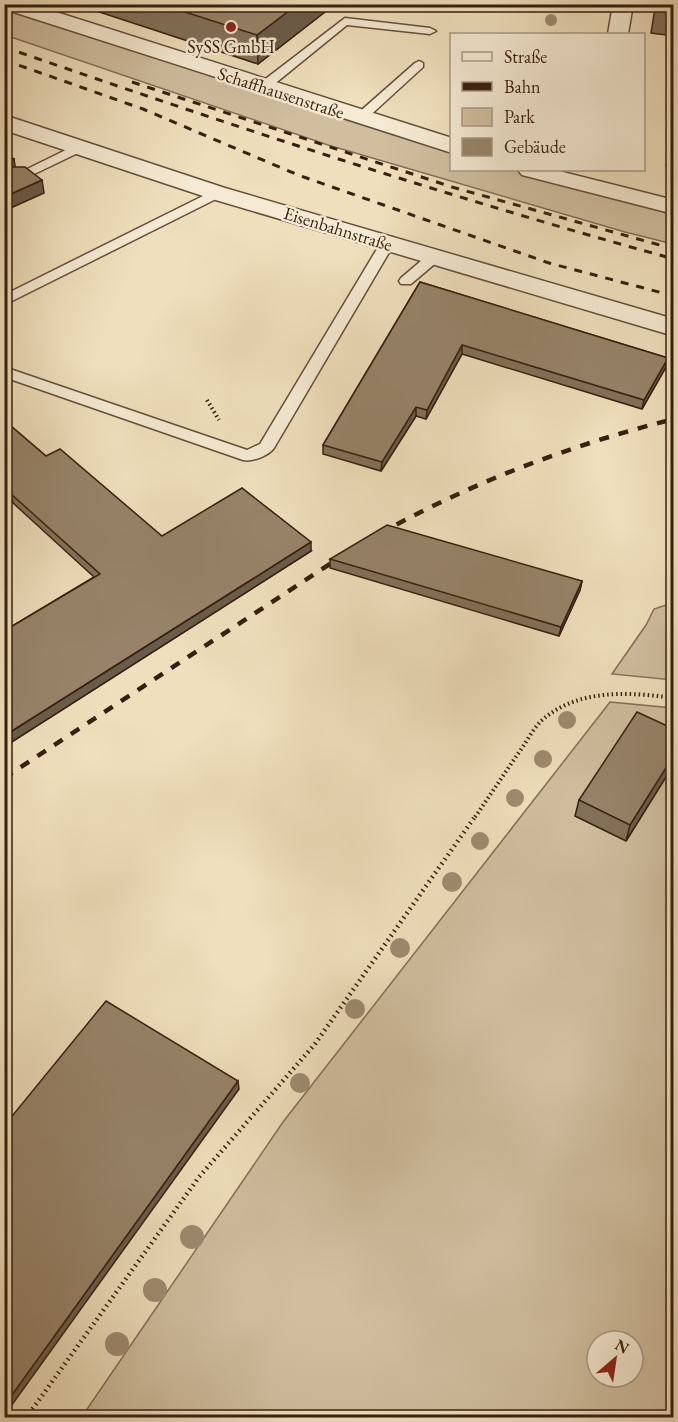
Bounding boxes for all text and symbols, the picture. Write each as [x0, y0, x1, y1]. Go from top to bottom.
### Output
marker: SySS GmbH [224, 20, 238, 34]
legend [450, 33, 645, 171]
place label: SySS GmbH [187, 35, 275, 58]
text: Straße [504, 45, 547, 68]
street label: Schaffhausenstraße [215, 61, 347, 124]
text: Bahn [504, 75, 541, 98]
text: Park [504, 105, 535, 128]
text: Gebäude [504, 135, 566, 158]
street label: Eisenbahnstraße [281, 201, 395, 256]
north arrow [585, 1329, 645, 1389]
text: N [611, 1334, 633, 1359]

